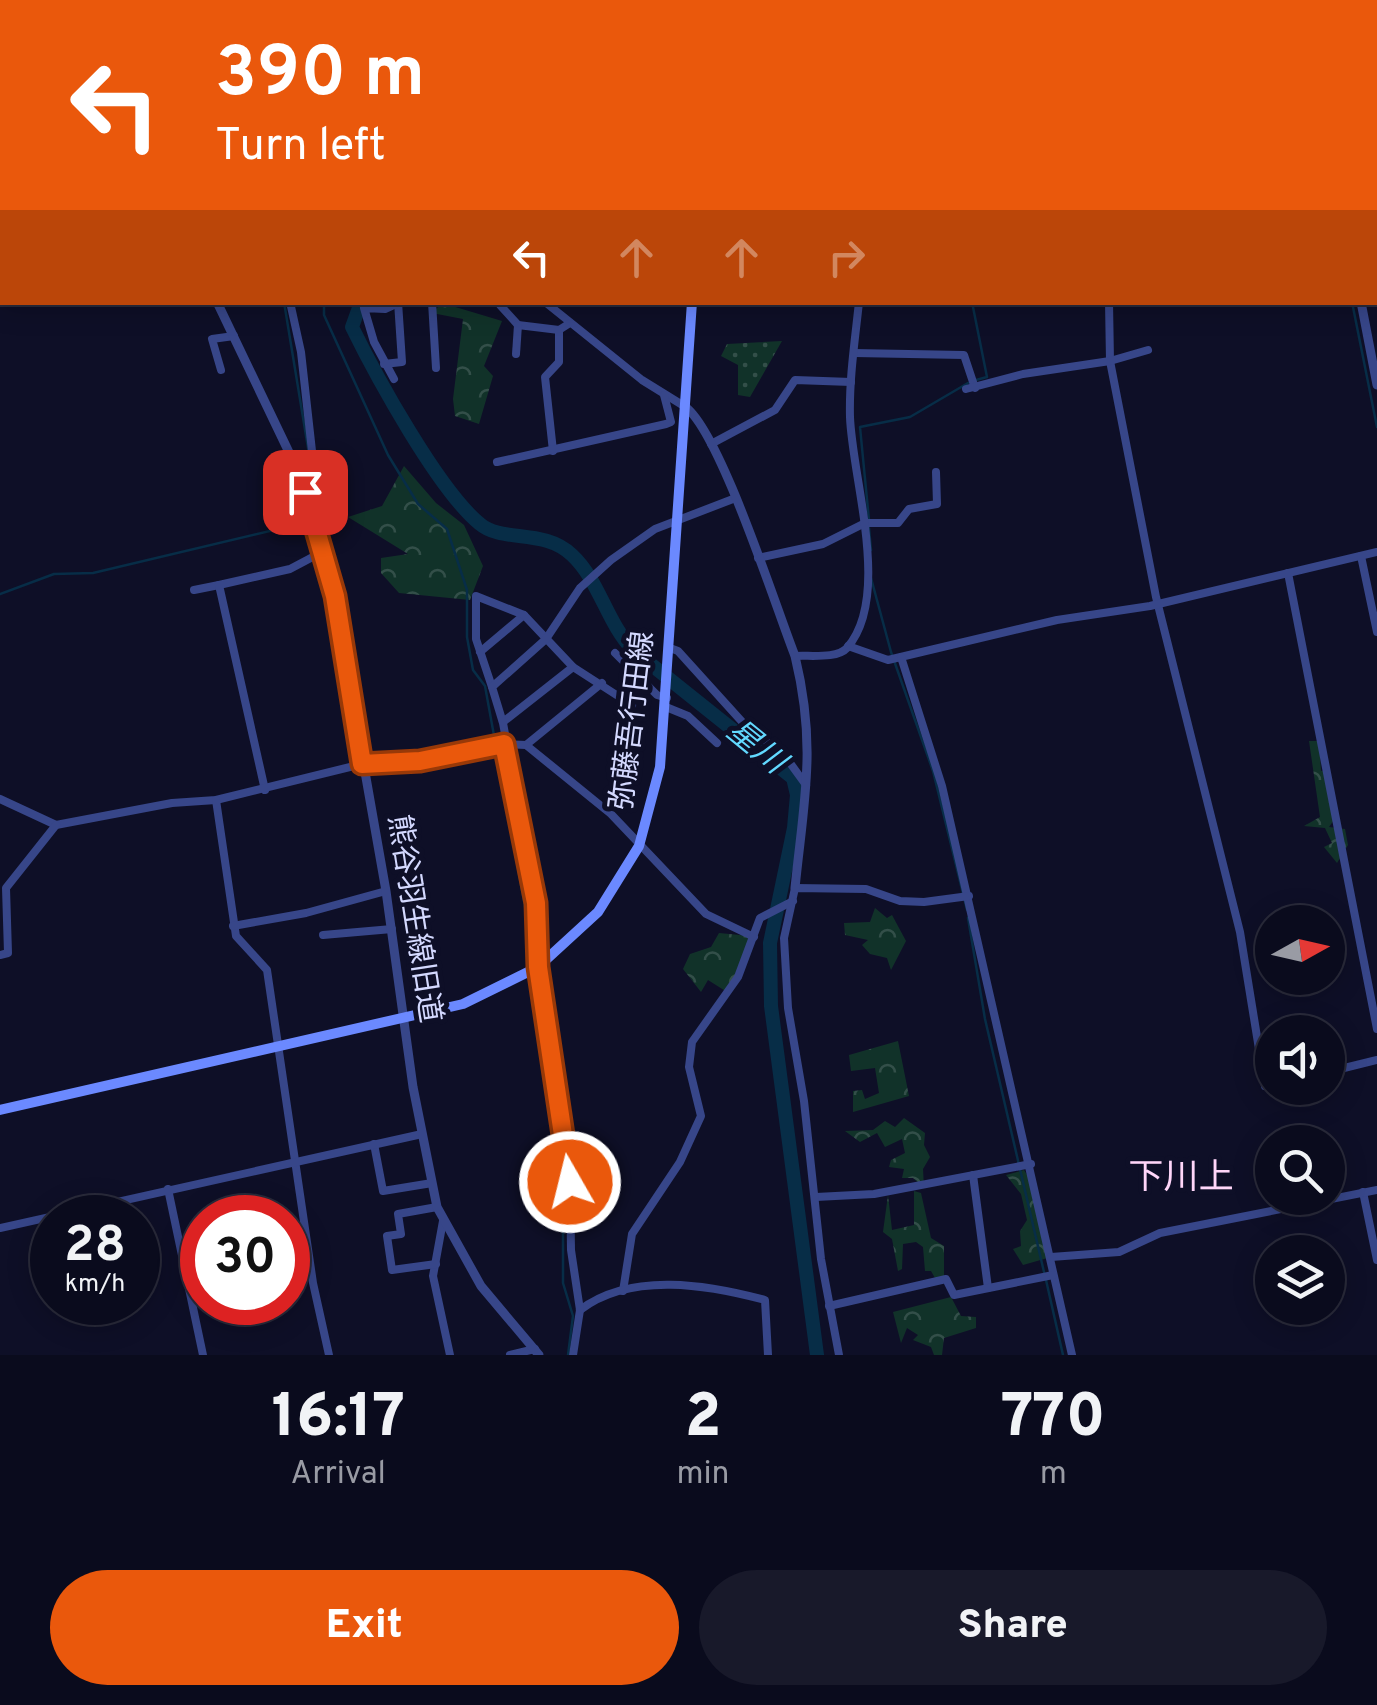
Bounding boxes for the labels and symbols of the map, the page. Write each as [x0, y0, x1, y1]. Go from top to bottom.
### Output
pin [263, 450, 348, 535]
street label: 弥藤吾行田線 [605, 629, 663, 813]
water label: 星川 [718, 712, 795, 786]
street label: 熊谷羽生線旧道 [378, 812, 448, 1026]
north arrow [1255, 905, 1345, 995]
position arrow [518, 1130, 622, 1234]
district label: 下川上 [1128, 1157, 1234, 1201]
speed limit sign: 30 [180, 1195, 310, 1325]

